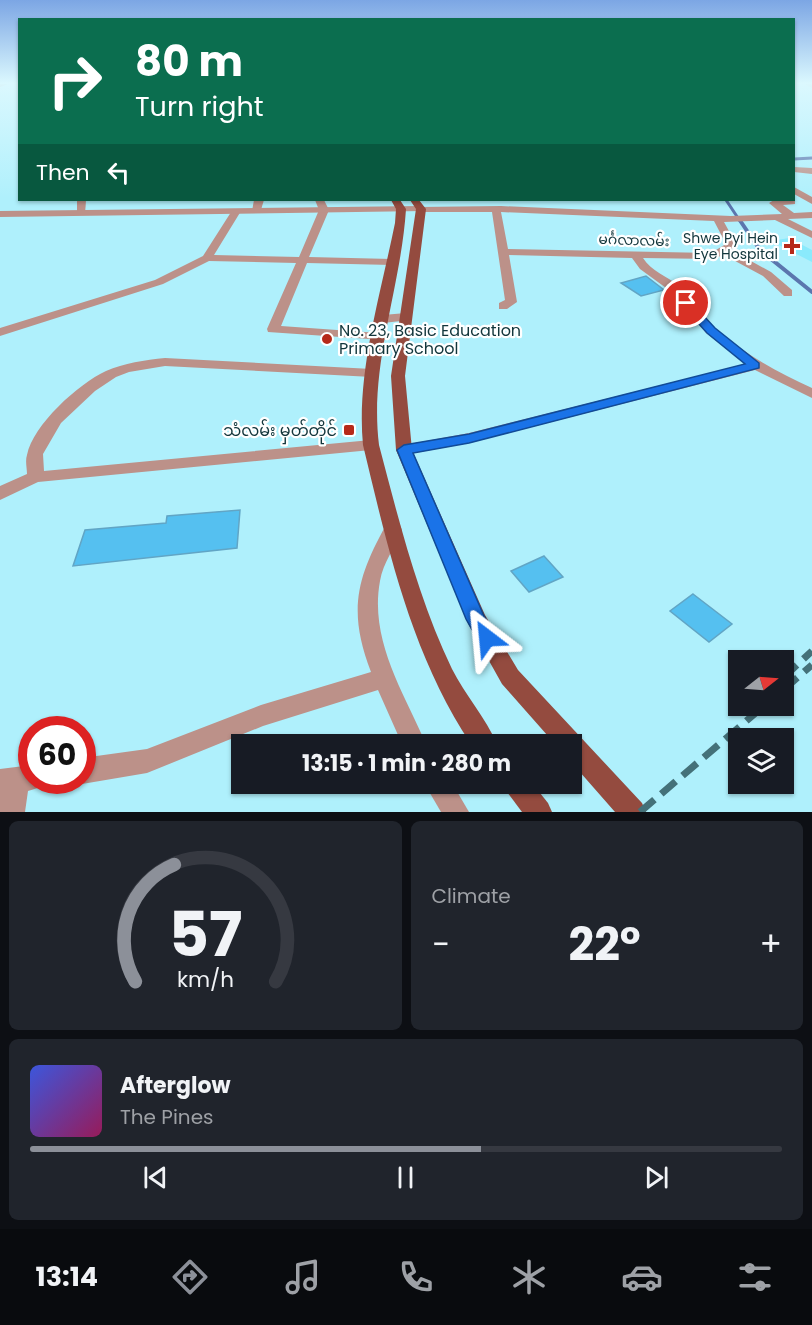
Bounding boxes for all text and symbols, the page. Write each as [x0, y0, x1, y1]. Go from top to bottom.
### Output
text: 80 m [135, 32, 243, 91]
icon: right [36, 42, 114, 120]
text: Turn right [135, 88, 264, 125]
icon: left [102, 156, 135, 189]
text: Then [36, 157, 90, 188]
place label: Shwe Pyi Hein Eye Hospital [683, 228, 778, 264]
street label: မင်္ဂလာလမ်း [598, 229, 670, 251]
marker: Shwe Pyi Hein Eye Hospital [783, 237, 801, 255]
pin [660, 277, 711, 328]
icon: arrive [669, 286, 702, 319]
place label: No. 23, Basic Education Primary School [339, 319, 521, 360]
marker: No. 23, Basic Education Primary School [320, 332, 334, 346]
place label: သံလမ်း မှတ်တိုင် [223, 419, 337, 445]
marker: သံလမ်း မှတ်တိုင် [342, 423, 356, 437]
position arrow [455, 606, 519, 670]
north arrow [728, 650, 794, 716]
map controls [728, 650, 794, 794]
speed limit sign: 60 [18, 716, 96, 794]
button: layers [728, 728, 794, 794]
text: 13:15 · 1 min · 280 m [302, 748, 511, 779]
text: Climate [432, 882, 511, 910]
text: 57 [168, 890, 242, 978]
text: 22° [568, 913, 641, 976]
text: − [432, 921, 450, 968]
text: + [759, 921, 782, 968]
text: km/h [177, 965, 234, 996]
text: Afterglow [120, 1070, 231, 1101]
text: The Pines [120, 1103, 214, 1131]
icon: previous [139, 1161, 172, 1194]
icon: pause [389, 1161, 422, 1194]
icon: next [640, 1161, 673, 1194]
icon: directions [169, 1256, 211, 1298]
icon: music [282, 1256, 324, 1298]
icon: phone [395, 1256, 437, 1298]
icon: climate [508, 1256, 550, 1298]
icon: car [621, 1256, 663, 1298]
icon: filters [734, 1256, 776, 1298]
text: 13:14 [36, 1258, 98, 1295]

